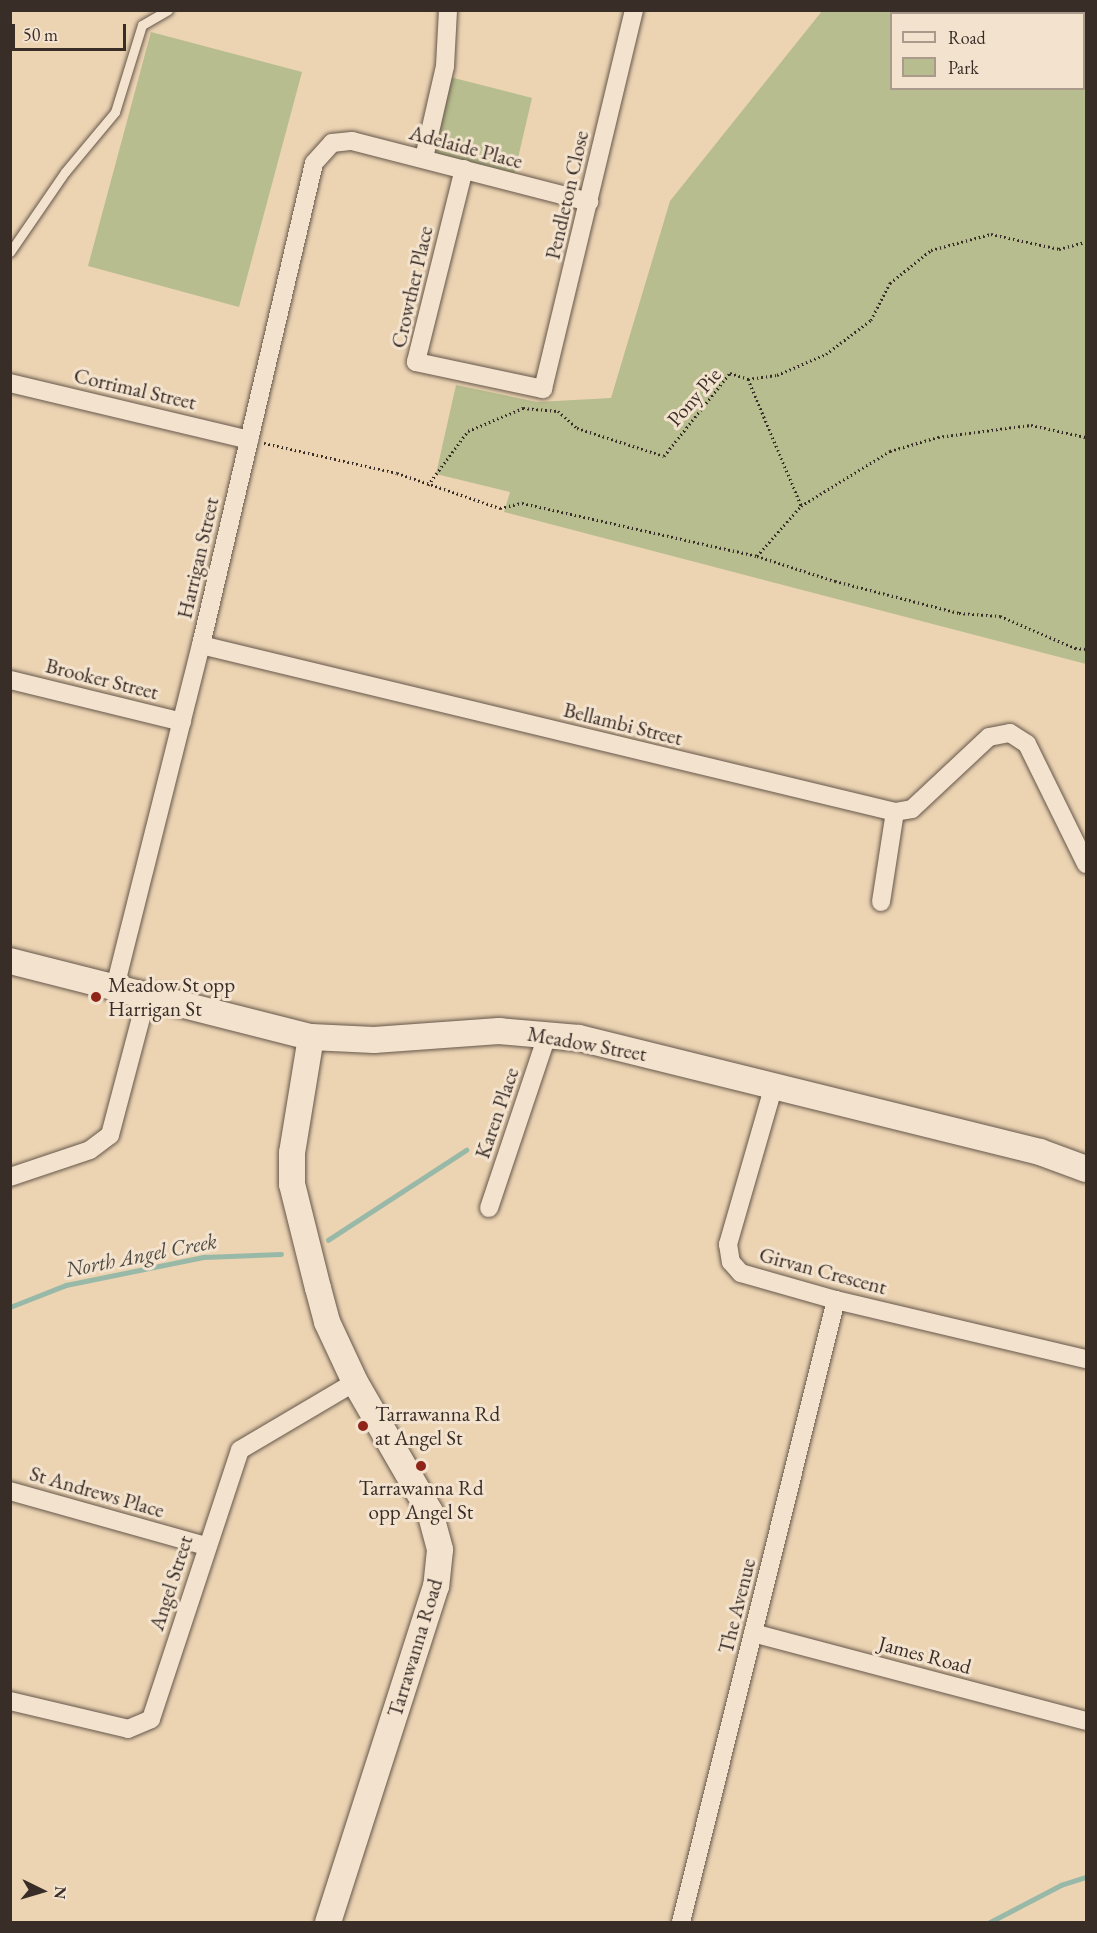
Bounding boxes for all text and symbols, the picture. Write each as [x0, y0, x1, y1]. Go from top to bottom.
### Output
scale bar [15, 12, 129, 50]
legend [890, 12, 1085, 90]
text: 50 m [23, 23, 58, 46]
text: Road [948, 26, 986, 49]
text: Park [948, 56, 979, 79]
street label: Adelaide Place [407, 120, 525, 174]
street label: Pendleton Close [540, 128, 594, 262]
street label: Crowther Place [386, 223, 438, 351]
street label: Corrimal Street [71, 363, 199, 415]
street label: Pony Pie [662, 363, 726, 431]
street label: Harrigan Street [172, 495, 224, 621]
street label: Brooker Street [43, 653, 161, 705]
street label: Bellambi Street [561, 697, 685, 751]
place label: Meadow St opp Harrigan St [108, 972, 235, 1022]
marker: Meadow St opp Harrigan St [89, 990, 103, 1004]
street label: Meadow Street [525, 1021, 649, 1067]
street label: Karen Place [470, 1064, 524, 1162]
water label: North Angel Creek [63, 1227, 219, 1283]
street label: Girvan Crescent [757, 1242, 889, 1300]
place label: Tarrawanna Rd at Angel St [375, 1401, 500, 1451]
marker: Tarrawanna Rd at Angel St [356, 1419, 370, 1433]
marker: Tarrawanna Rd opp Angel St [414, 1459, 428, 1473]
street label: St Andrews Place [27, 1461, 167, 1523]
place label: Tarrawanna Rd opp Angel St [358, 1475, 484, 1525]
street label: Angel Street [144, 1532, 198, 1634]
street label: The Avenue [713, 1556, 761, 1656]
street label: Tarrawanna Road [382, 1576, 448, 1720]
street label: James Road [876, 1631, 974, 1679]
north arrow [12, 1861, 72, 1921]
text: N [49, 1885, 71, 1900]

